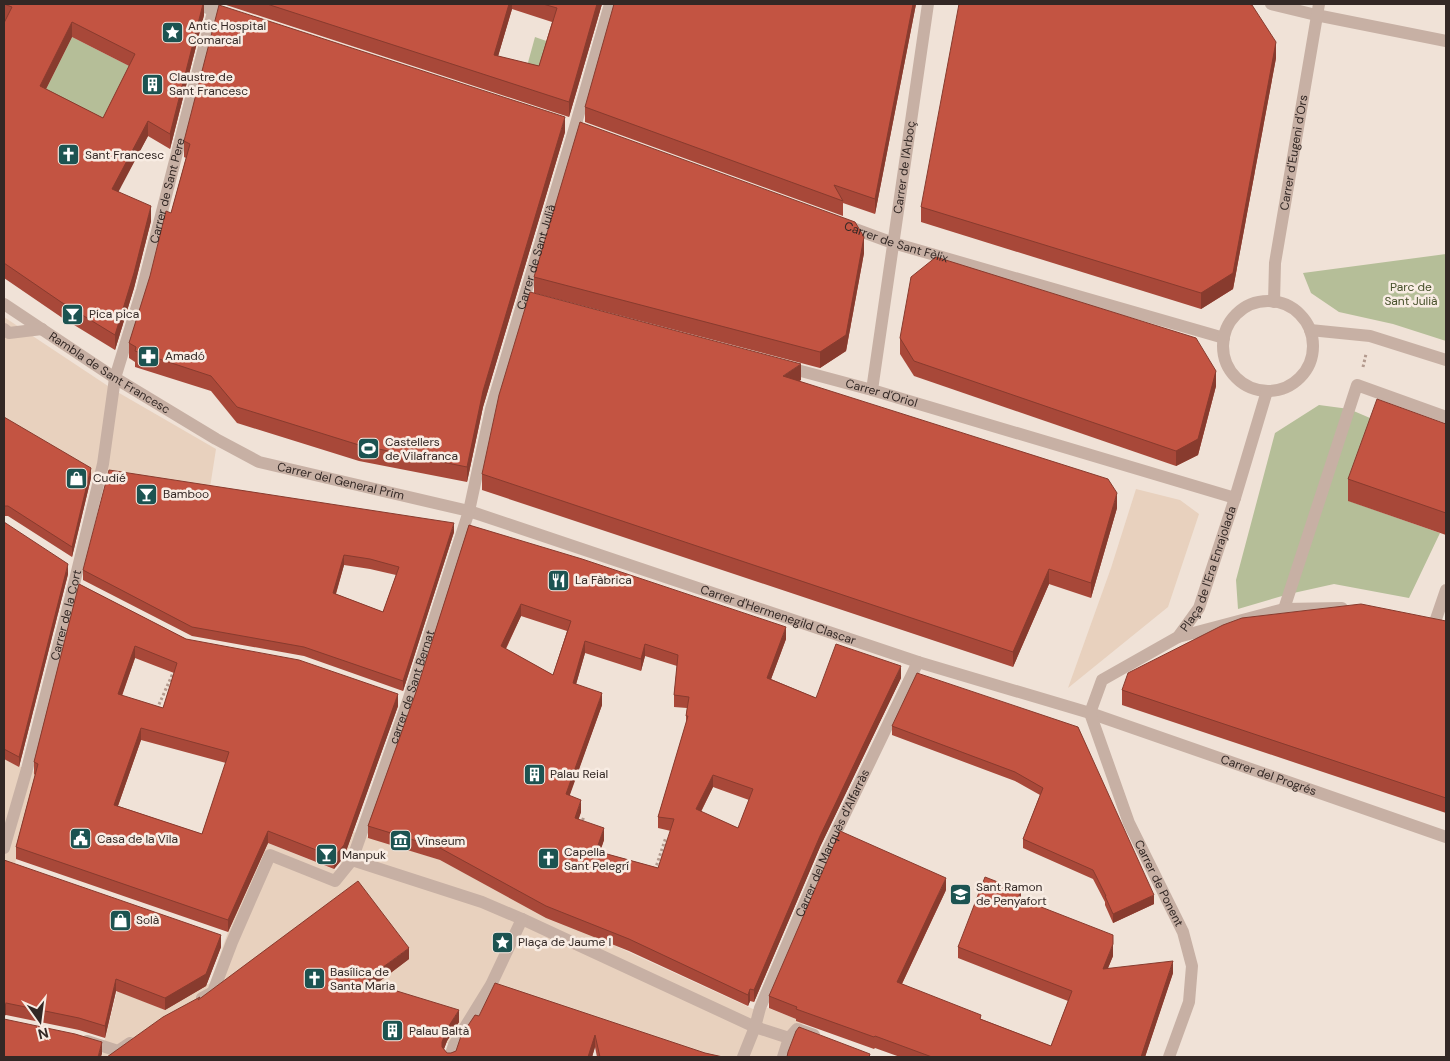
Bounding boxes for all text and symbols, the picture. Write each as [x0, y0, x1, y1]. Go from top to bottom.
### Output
place label: Antic Hospital Comarcal [188, 18, 266, 48]
place icon: Antic Hospital Comarcal [160, 21, 184, 45]
place label: Claustre de Sant Francesc [169, 69, 248, 99]
building icon: Claustre de Sant Francesc [141, 72, 165, 96]
street label: Carrer d'Eugeni d'Ors [1276, 94, 1311, 212]
street label: Carrer de l'Arboç [890, 120, 919, 215]
street label: Carrer de Sant Pere [146, 136, 189, 245]
church icon: Sant Francesc [57, 143, 81, 167]
place label: Sant Francesc [85, 147, 164, 163]
street label: Carrer de Sant Julià [513, 202, 560, 312]
street label: Carrer de Sant Fèlix [842, 218, 950, 266]
park label: Parc de Sant Julià [1384, 279, 1438, 309]
bar icon: Pica pica [61, 302, 85, 326]
place label: Pica pica [89, 306, 139, 322]
street label: Rambla de Sant Francesc [46, 328, 173, 418]
pharmacy icon: Amadó [137, 344, 161, 368]
place label: Amadó [165, 348, 205, 364]
street label: Carrer d'Oriol [844, 375, 919, 411]
place label: Castellers de Vilafranca [385, 434, 458, 464]
sports icon: Castellers de Vilafranca [357, 437, 381, 461]
street label: Carrer del General Prim [275, 458, 406, 504]
shop icon: Cudié [65, 466, 89, 490]
place label: Cudié [93, 470, 126, 486]
bar icon: Bamboo [135, 482, 159, 506]
place label: Bamboo [163, 486, 209, 502]
street label: Plaça de l'Era Enrajolada [1177, 504, 1240, 635]
street label: Carrer de la Cort [47, 568, 85, 662]
restaurant icon: La Fàbrica [547, 568, 571, 592]
place label: La Fàbrica [575, 572, 632, 588]
street label: Carrer d'Hermenegild Clascar [698, 581, 859, 649]
street label: carrer de Sant Bernat [385, 628, 438, 746]
street label: Carrer del Progrés [1219, 751, 1319, 799]
building icon: Palau Reial [522, 762, 546, 786]
place label: Palau Reial [550, 766, 608, 782]
street label: Carrer del Marquès d'Alfarràs [792, 767, 873, 920]
public building icon: Casa de la Vila [69, 827, 93, 851]
museum icon: Vinseum [389, 829, 413, 853]
place label: Casa de la Vila [97, 831, 178, 847]
place label: Vinseum [417, 833, 465, 849]
street label: Carrer de Ponent [1131, 837, 1187, 930]
bar icon: Manpuk [314, 843, 338, 867]
place label: Capella Sant Pelegrí [564, 844, 629, 874]
place label: Manpuk [342, 847, 386, 863]
church icon: Capella Sant Pelegrí [536, 847, 560, 871]
place label: Sant Ramon de Penyafort [976, 879, 1047, 909]
school or university icon: Sant Ramon de Penyafort [948, 882, 972, 906]
shop icon: Solà [108, 908, 132, 932]
place label: Solà [136, 912, 159, 928]
place icon: Plaça de Jaume I [490, 930, 514, 954]
place label: Plaça de Jaume I [518, 934, 611, 950]
place label: Basílica de Santa Maria [330, 964, 395, 994]
church icon: Basílica de Santa Maria [302, 967, 326, 991]
north arrow [15, 996, 65, 1046]
building icon: Palau Baltà [381, 1019, 405, 1043]
place label: Palau Baltà [409, 1023, 469, 1039]
text: N [36, 1024, 50, 1044]

